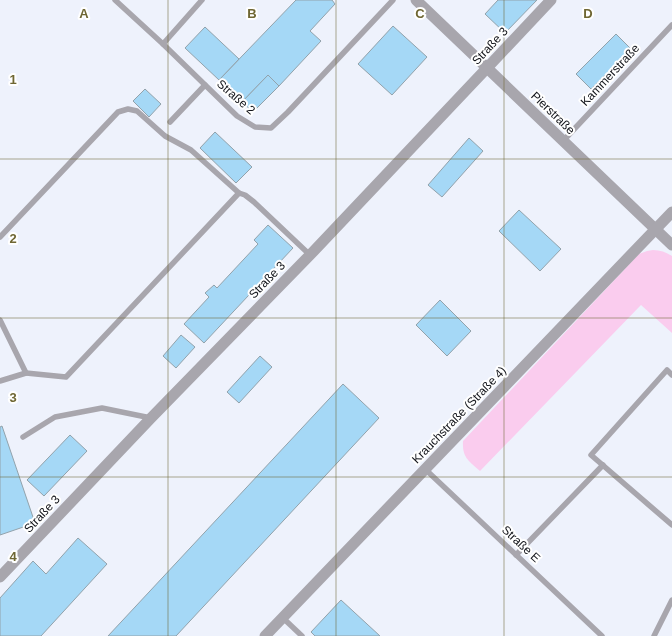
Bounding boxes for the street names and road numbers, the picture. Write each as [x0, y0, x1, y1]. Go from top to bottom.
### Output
street label: Straße 3 [469, 24, 511, 68]
street label: Kammerstraße [578, 41, 642, 109]
street label: Straße 2 [214, 77, 258, 118]
street label: Pierstraße [528, 89, 578, 137]
street label: Straße 3 [246, 258, 288, 301]
street label: Krauchstraße (Straße 4) [409, 364, 509, 466]
street label: Straße 3 [21, 492, 63, 536]
street label: Straße E [499, 523, 543, 565]

